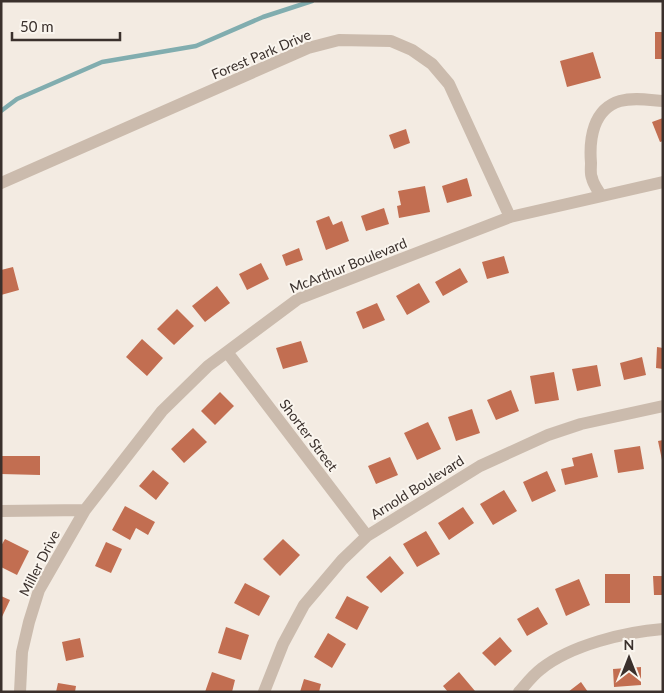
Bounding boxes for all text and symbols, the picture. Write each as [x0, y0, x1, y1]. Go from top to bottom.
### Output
scale bar [12, 10, 120, 42]
text: 50 m [20, 17, 54, 35]
street label: Forest Park Drive [209, 25, 313, 83]
street label: McArthur Boulevard [287, 234, 409, 296]
street label: Shorter Street [276, 396, 342, 474]
street label: Arnold Boulevard [367, 451, 467, 523]
street label: Miller Drive [15, 527, 63, 599]
north arrow [604, 633, 654, 683]
text: N [624, 636, 634, 653]

